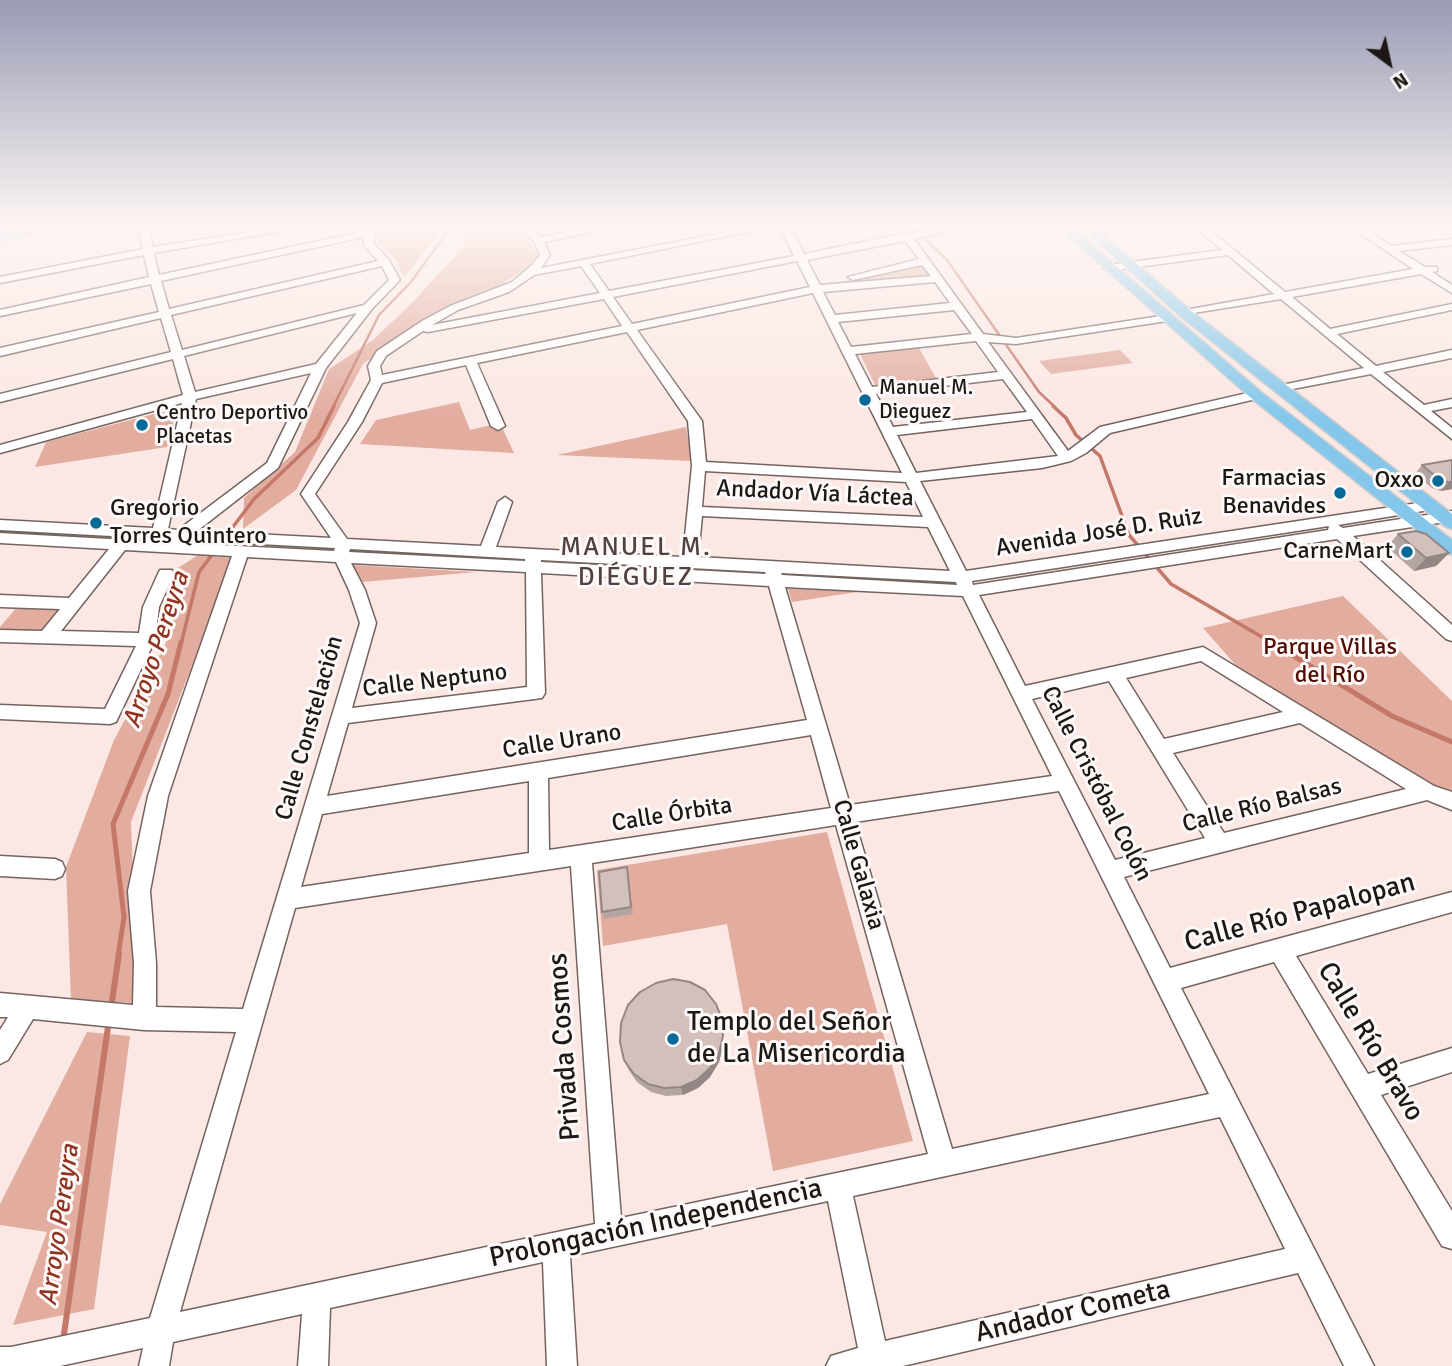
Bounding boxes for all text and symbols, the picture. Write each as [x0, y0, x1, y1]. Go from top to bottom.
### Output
north arrow [1354, 28, 1424, 98]
text: N [1388, 67, 1413, 94]
place label: Manuel M. Dieguez [879, 375, 973, 425]
marker: Manuel M. Dieguez [857, 392, 873, 408]
place label: Centro Deportivo Placetas [156, 400, 308, 450]
marker: Centro Deportivo Placetas [134, 417, 150, 433]
place label: Farmacias Benavides [1221, 465, 1326, 521]
place label: Oxxo [1374, 467, 1424, 495]
marker: Oxxo [1430, 473, 1446, 489]
street label: Andador Vía Láctea [716, 474, 914, 514]
marker: Farmacias Benavides [1332, 485, 1348, 501]
place label: Gregorio Torres Quintero [110, 495, 267, 551]
street label: Avenida José D. Ruiz [994, 502, 1204, 564]
marker: Gregorio Torres Quintero [88, 515, 104, 531]
district label: MANUEL M. DIÉGUEZ [561, 532, 711, 594]
place label: CarneMart [1283, 538, 1393, 566]
marker: CarneMart [1399, 544, 1415, 560]
water label: Arroyo Pereyra [117, 568, 197, 732]
street label: Calle Constelación [270, 632, 350, 824]
park label: Parque Villas del Río [1263, 634, 1397, 690]
street label: Calle Neptuno [361, 658, 509, 704]
street label: Calle Cristóbal Colón [1034, 682, 1158, 886]
street label: Calle Urano [501, 718, 623, 766]
street label: Calle Río Balsas [1179, 772, 1345, 840]
street label: Calle Órbita [610, 791, 734, 839]
street label: Calle Galaxia [826, 797, 890, 933]
street label: Calle Río Papalopan [1181, 866, 1419, 960]
street label: Privada Cosmos [542, 952, 588, 1142]
street label: Calle Río Bravo [1309, 956, 1431, 1128]
place label: Templo del Señor de La Misericordia [687, 1006, 906, 1072]
marker: Templo del Señor de La Misericordia [665, 1031, 681, 1047]
water label: Arroyo Pereyra [33, 1142, 87, 1308]
street label: Prolongación Independencia [487, 1172, 825, 1276]
street label: Andador Cometa [972, 1273, 1174, 1351]

